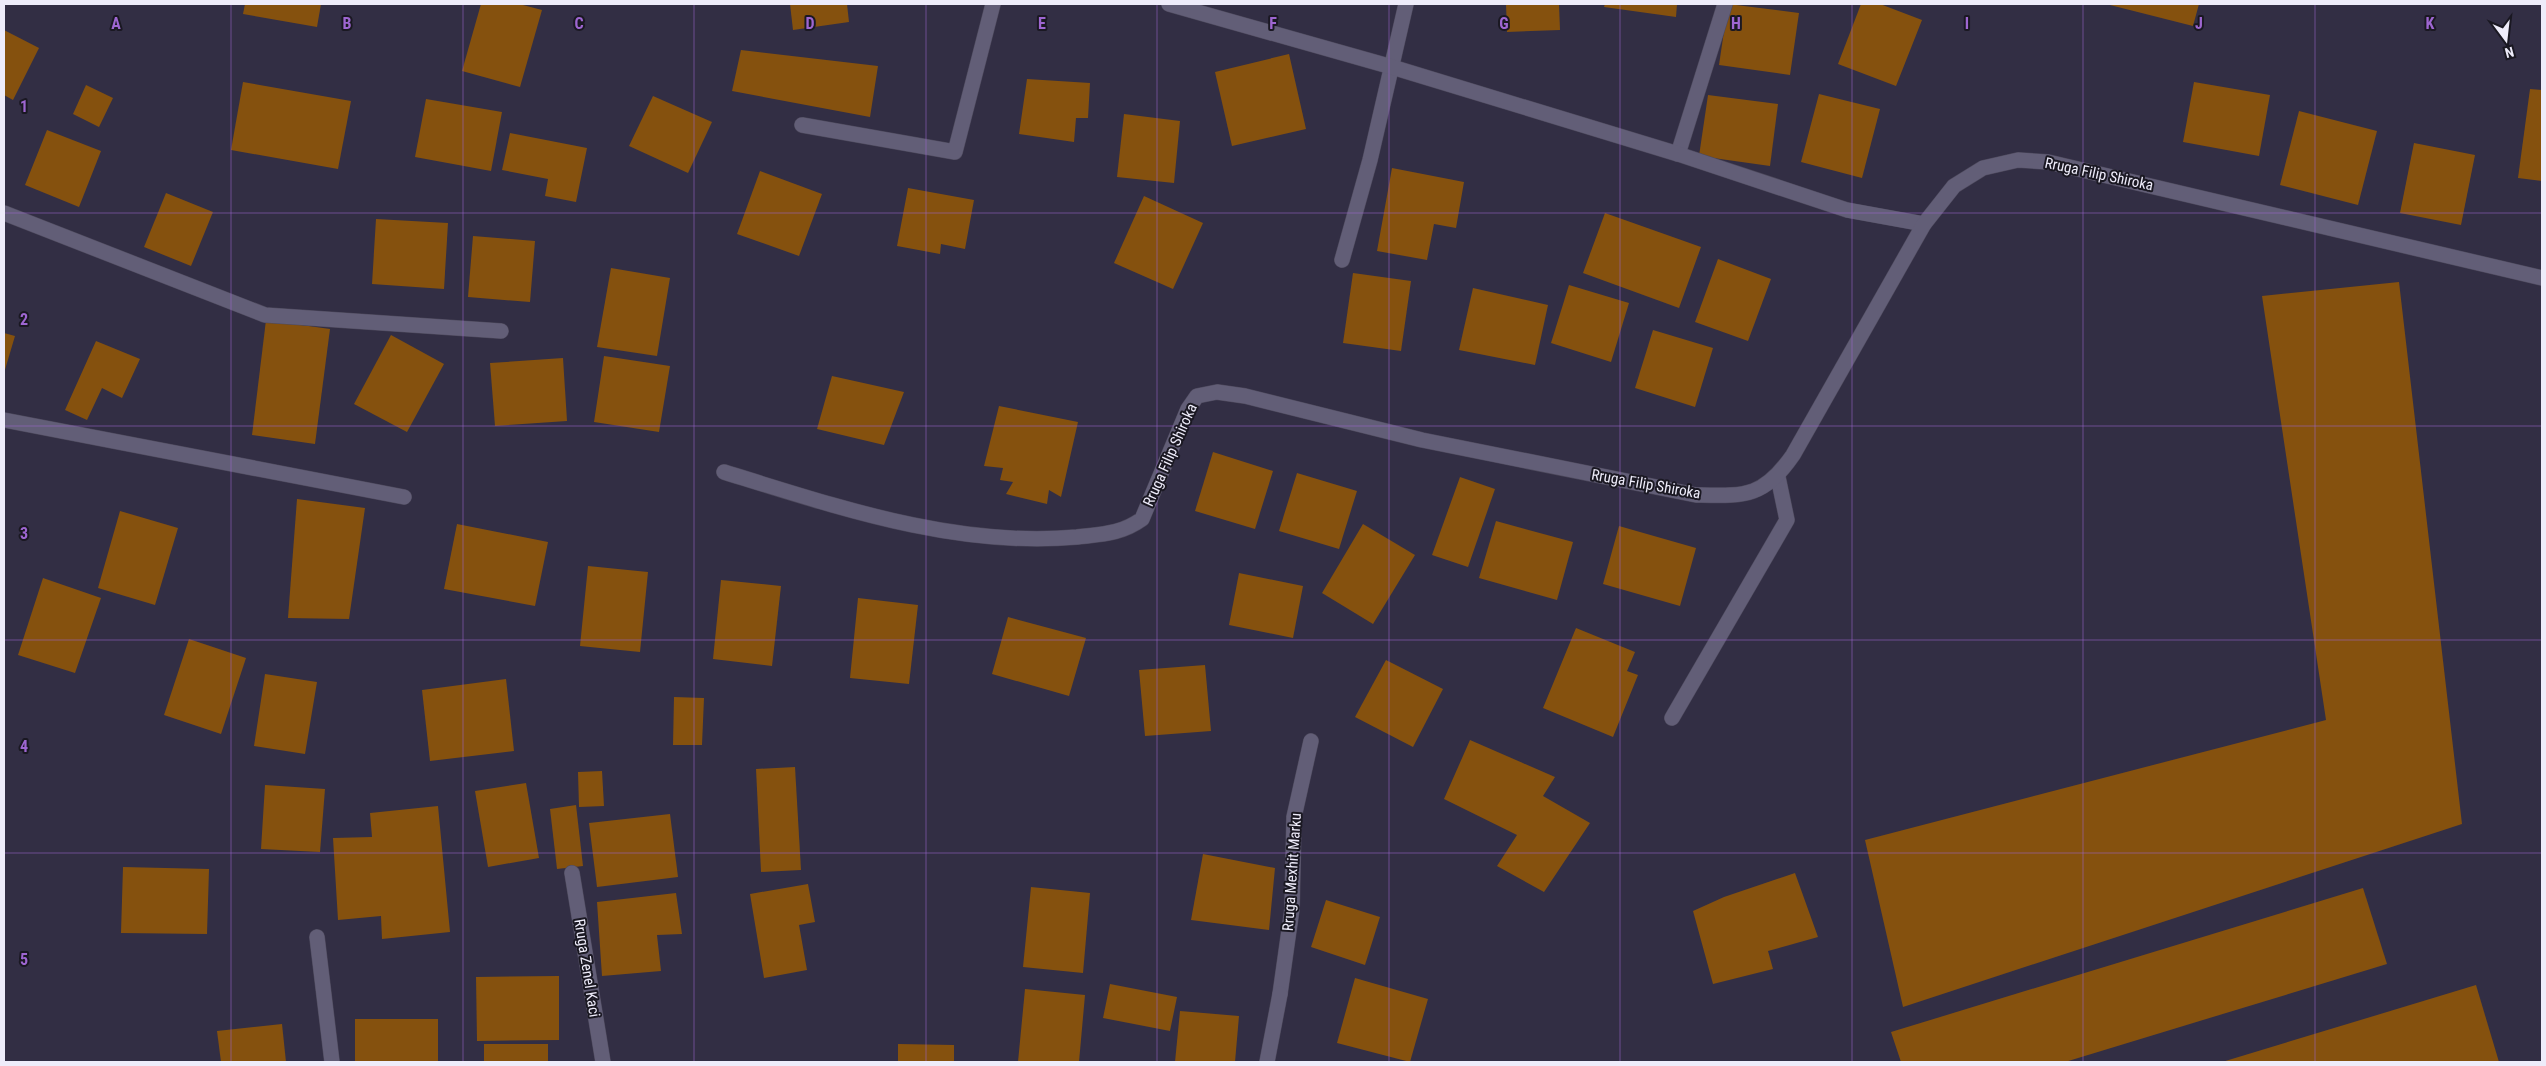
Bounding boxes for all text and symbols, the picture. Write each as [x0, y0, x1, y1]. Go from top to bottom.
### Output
text: A [111, 14, 121, 33]
text: B [343, 14, 352, 33]
text: C [574, 14, 584, 33]
text: D [805, 14, 815, 33]
text: E [1038, 14, 1046, 33]
text: F [1269, 14, 1277, 33]
text: G [1499, 14, 1509, 33]
text: H [1731, 14, 1741, 33]
text: I [1965, 14, 1969, 33]
text: J [2195, 14, 2203, 33]
text: K [2426, 14, 2435, 33]
north arrow [2481, 15, 2531, 65]
text: N [2503, 44, 2516, 61]
text: 1 [20, 97, 28, 116]
street label: Rruga Filip Shiroka [2043, 154, 2155, 194]
text: 2 [20, 310, 28, 329]
street label: Rruga Filip Shiroka [1139, 401, 1201, 509]
street label: Rruga Filip Shiroka [1590, 466, 1702, 502]
text: 3 [20, 524, 28, 543]
text: 4 [20, 737, 28, 756]
street label: Rruga Mexhit Marku [1279, 812, 1305, 932]
street label: Rruga Zenel Kaci [570, 917, 604, 1019]
text: 5 [20, 950, 28, 969]

